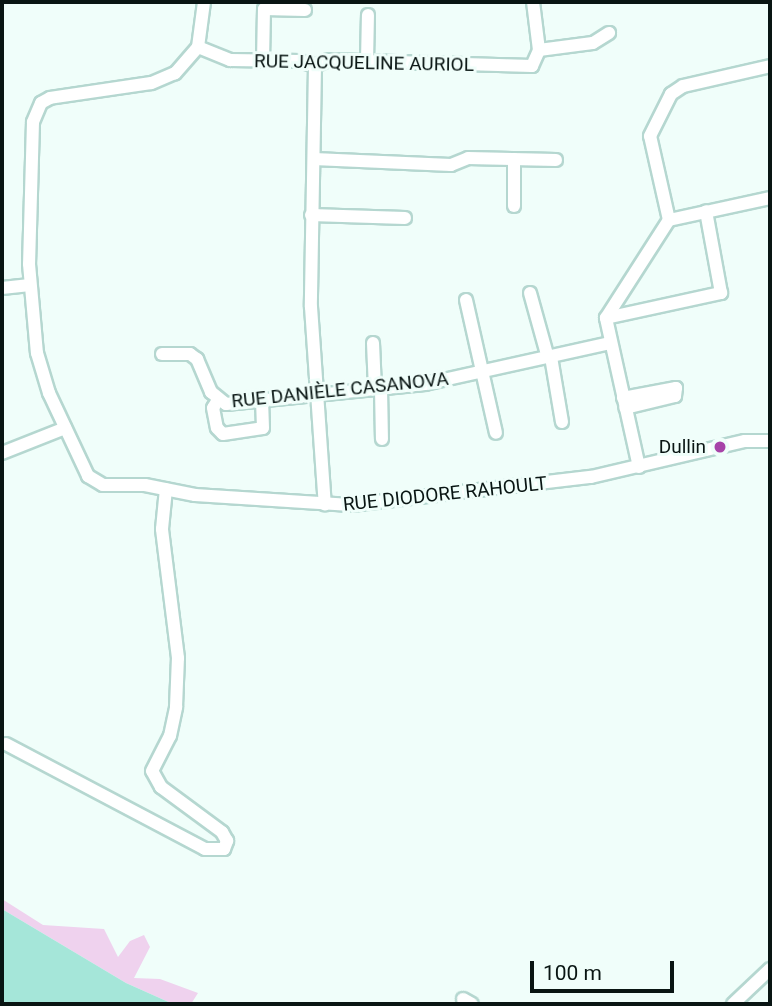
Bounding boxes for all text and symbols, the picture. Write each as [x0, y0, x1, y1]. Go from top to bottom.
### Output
street label: RUE JACQUELINE AURIOL [254, 50, 474, 76]
street label: RUE DANIÈLE CASANOVA [230, 367, 450, 413]
place label: Dullin [659, 436, 706, 458]
marker: Dullin [712, 439, 728, 455]
street label: RUE DIODORE RAHOULT [342, 472, 548, 516]
scale bar [534, 946, 678, 990]
text: 100 m [543, 961, 602, 985]

